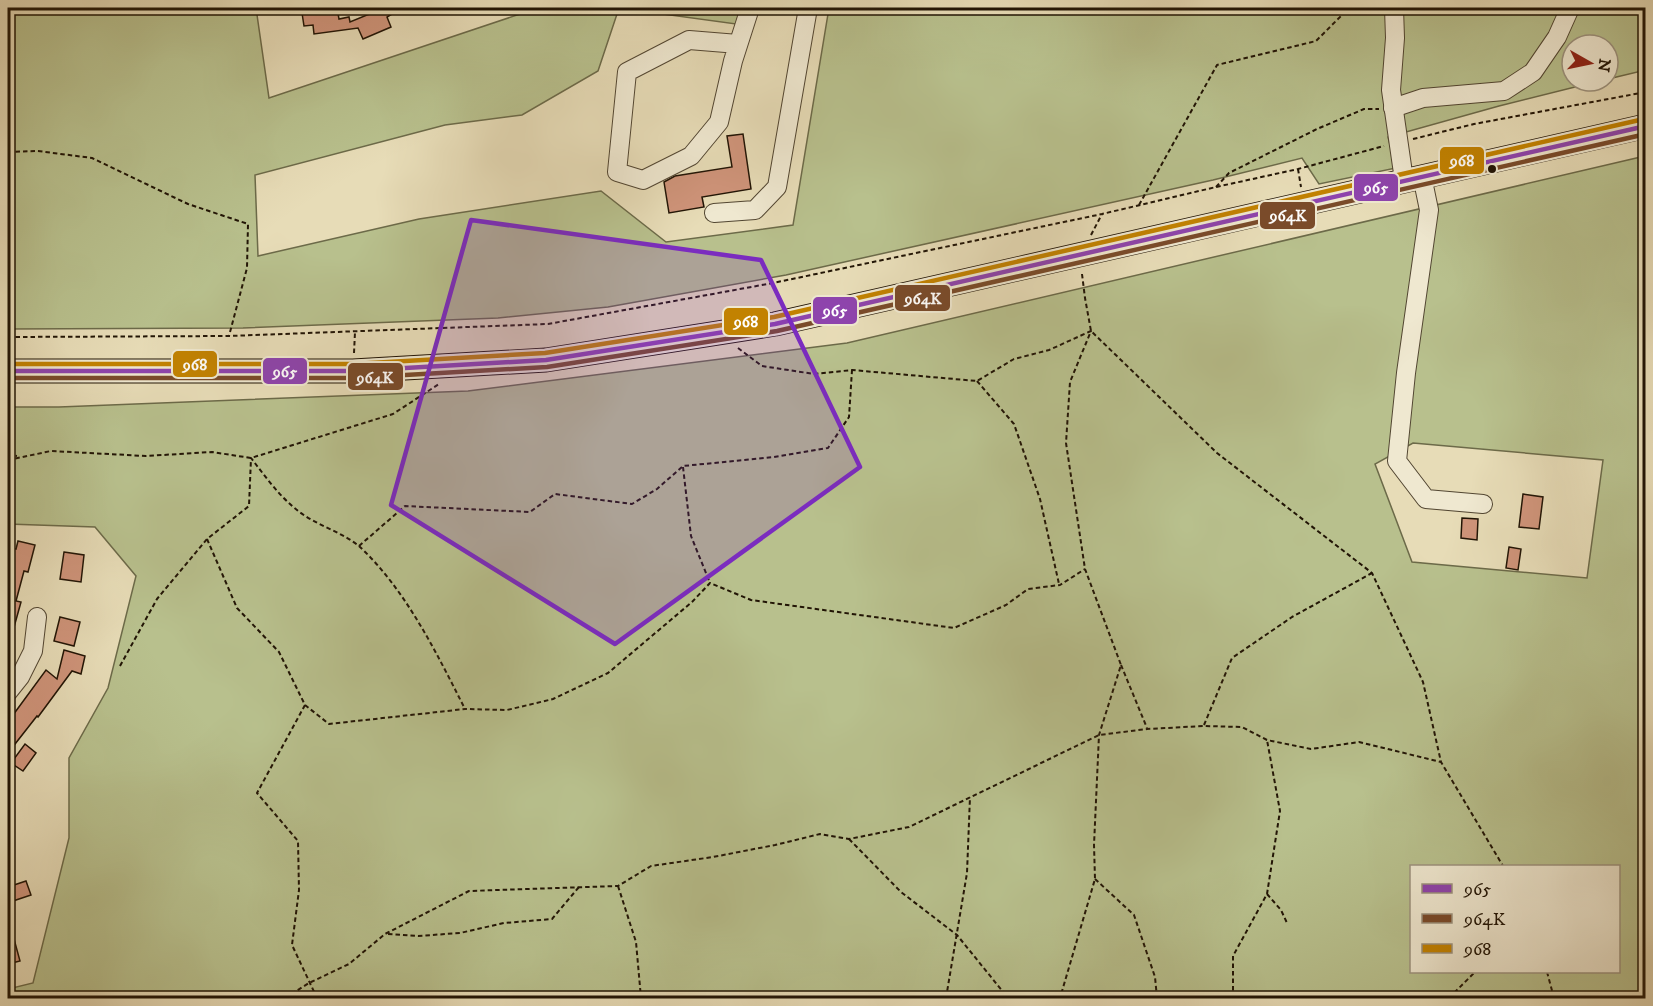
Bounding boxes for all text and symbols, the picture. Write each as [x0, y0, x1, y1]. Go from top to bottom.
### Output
north arrow [1560, 33, 1620, 93]
text: N [1593, 57, 1615, 73]
line badge: 968 [1439, 146, 1485, 175]
text: 968 [1449, 151, 1474, 171]
unlabelled marker [1486, 163, 1498, 175]
line badge: 965 [1353, 173, 1399, 202]
text: 965 [1363, 178, 1388, 198]
line badge: 964K [1259, 201, 1316, 230]
text: 964K [1269, 206, 1307, 226]
line badge: 964K [894, 284, 951, 312]
text: 964K [904, 289, 942, 309]
line badge: 965 [812, 296, 858, 325]
text: 965 [822, 301, 847, 321]
line badge: 968 [723, 307, 769, 336]
text: 968 [733, 312, 758, 332]
line badge: 968 [172, 350, 218, 378]
text: 968 [182, 355, 207, 375]
line badge: 965 [262, 357, 308, 385]
text: 965 [272, 362, 297, 382]
line badge: 964K [347, 362, 404, 391]
text: 964K [356, 368, 394, 388]
legend [1410, 865, 1620, 973]
text: 965 [1463, 879, 1491, 901]
text: 964K [1463, 909, 1506, 931]
text: 968 [1463, 939, 1491, 961]

